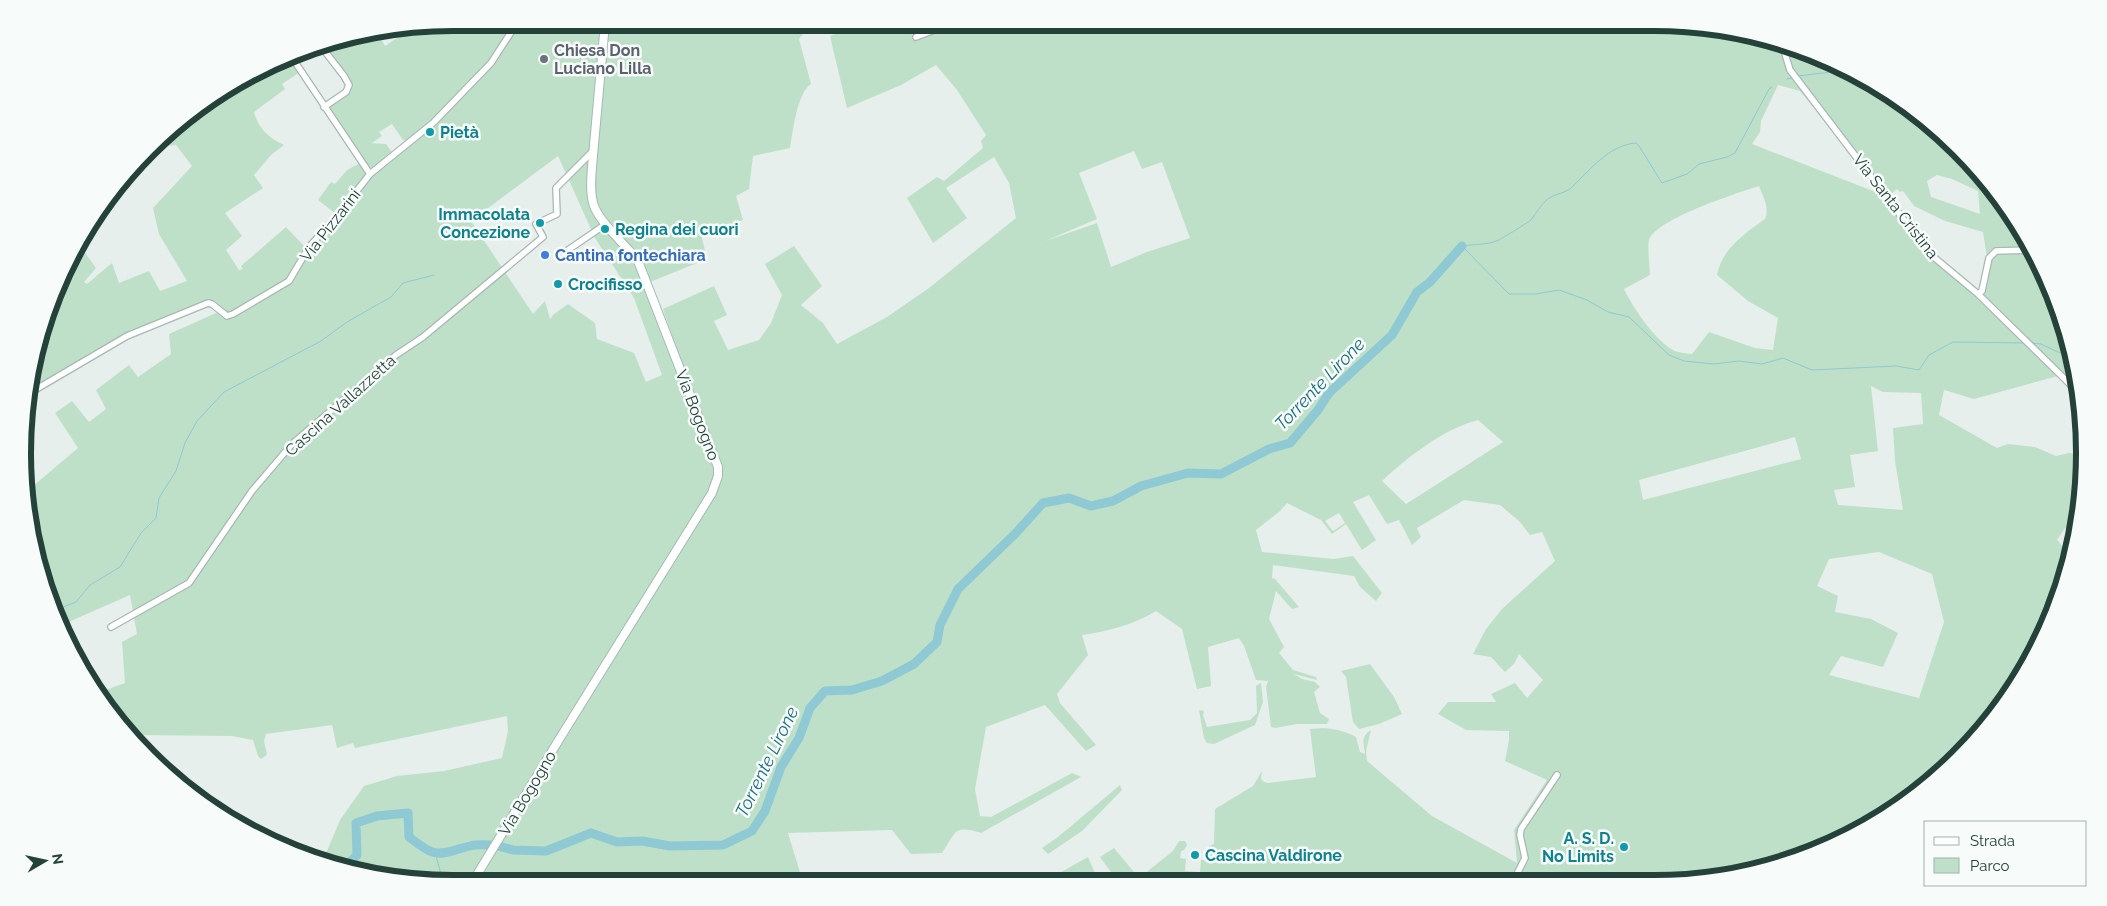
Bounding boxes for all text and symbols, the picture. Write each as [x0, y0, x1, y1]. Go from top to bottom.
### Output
place label: Chiesa Don Luciano Lilla [554, 41, 651, 78]
marker: Chiesa Don Luciano Lilla [538, 53, 550, 65]
place label: Pietà [440, 123, 479, 142]
marker: Pietà [424, 126, 436, 138]
street label: Via Santa Cristina [1849, 150, 1942, 262]
street label: Via Pizzarini [296, 185, 365, 265]
place label: Immacolata Concezione [438, 205, 530, 242]
marker: Immacolata Concezione [534, 217, 546, 229]
place label: Regina dei cuori [615, 220, 739, 239]
marker: Regina dei cuori [599, 223, 611, 235]
place label: Cantina fontechiara [555, 246, 706, 265]
marker: Cantina fontechiara [539, 249, 551, 261]
place label: Crocifisso [568, 275, 643, 294]
marker: Crocifisso [552, 278, 564, 290]
water label: Torrente Lirone [1270, 333, 1369, 434]
street label: Cascina Vallazzetta [281, 351, 399, 460]
street label: Via Bogogno [672, 367, 724, 463]
water label: Torrente Lirone [731, 703, 802, 820]
street label: Via Bogogno [495, 747, 560, 839]
legend [1924, 821, 2087, 886]
place label: A. S. D. No Limits [1542, 829, 1614, 866]
text: Strada [1970, 832, 2015, 850]
north arrow [20, 836, 70, 886]
marker: A. S. D. No Limits [1618, 841, 1630, 853]
place label: Cascina Valdirone [1205, 846, 1342, 865]
marker: Cascina Valdirone [1189, 849, 1201, 861]
text: N [49, 852, 67, 865]
text: Parco [1970, 857, 2010, 875]

